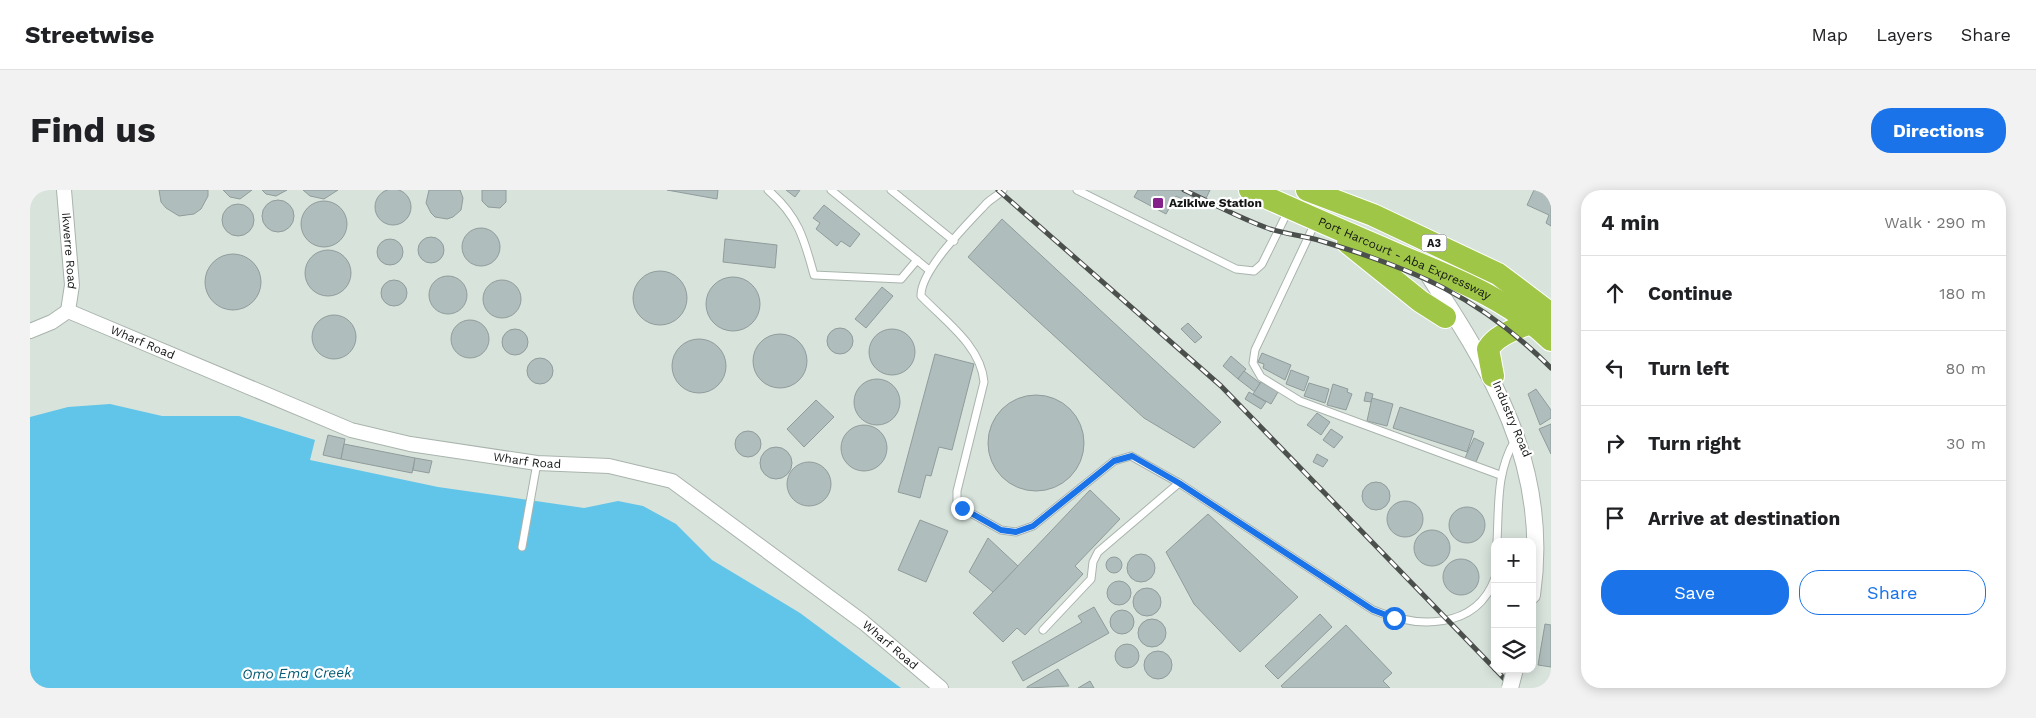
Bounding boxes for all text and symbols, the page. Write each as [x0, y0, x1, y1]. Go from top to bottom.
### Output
text: Streetwise [25, 21, 154, 49]
text: Map [1811, 24, 1848, 45]
text: Layers [1876, 24, 1933, 45]
text: Share [1961, 24, 2011, 45]
button: Directions [1871, 108, 2006, 153]
text: Find us [30, 109, 156, 151]
marker: Azikiwe Station [1151, 196, 1165, 210]
place label: Azikiwe Station [1169, 196, 1262, 210]
text: 4 min [1601, 210, 1659, 235]
street label: Ikwerre Road [59, 212, 79, 290]
text: Walk · 290 m [1884, 213, 1986, 232]
street label: Port Harcourt - Aba Expressway [1316, 214, 1494, 303]
road number: A3 [1422, 234, 1446, 252]
icon: ahead [1601, 279, 1629, 307]
text: Continue [1648, 282, 1732, 305]
text: 180 m [1939, 284, 1986, 303]
street label: Wharf Road [108, 323, 177, 362]
icon: left [1601, 354, 1629, 382]
text: Turn left [1648, 357, 1729, 380]
text: 80 m [1945, 359, 1986, 378]
street label: Industry Road [1490, 379, 1534, 459]
icon: right [1601, 429, 1629, 457]
text: Turn right [1648, 432, 1741, 455]
text: 30 m [1946, 434, 1986, 453]
street label: Wharf Road [492, 450, 561, 471]
route end [951, 497, 974, 520]
icon: arrive [1601, 504, 1629, 532]
text: Arrive at destination [1648, 507, 1840, 530]
map controls [1491, 538, 1536, 673]
button: + [1491, 538, 1536, 583]
button: Save [1601, 570, 1789, 615]
button: Share [1799, 570, 1986, 615]
button: − [1491, 583, 1536, 628]
route start [1383, 607, 1406, 630]
street label: Wharf Road [860, 618, 921, 672]
button: layers [1491, 628, 1536, 673]
water label: Omo Ema Creek [242, 664, 352, 682]

